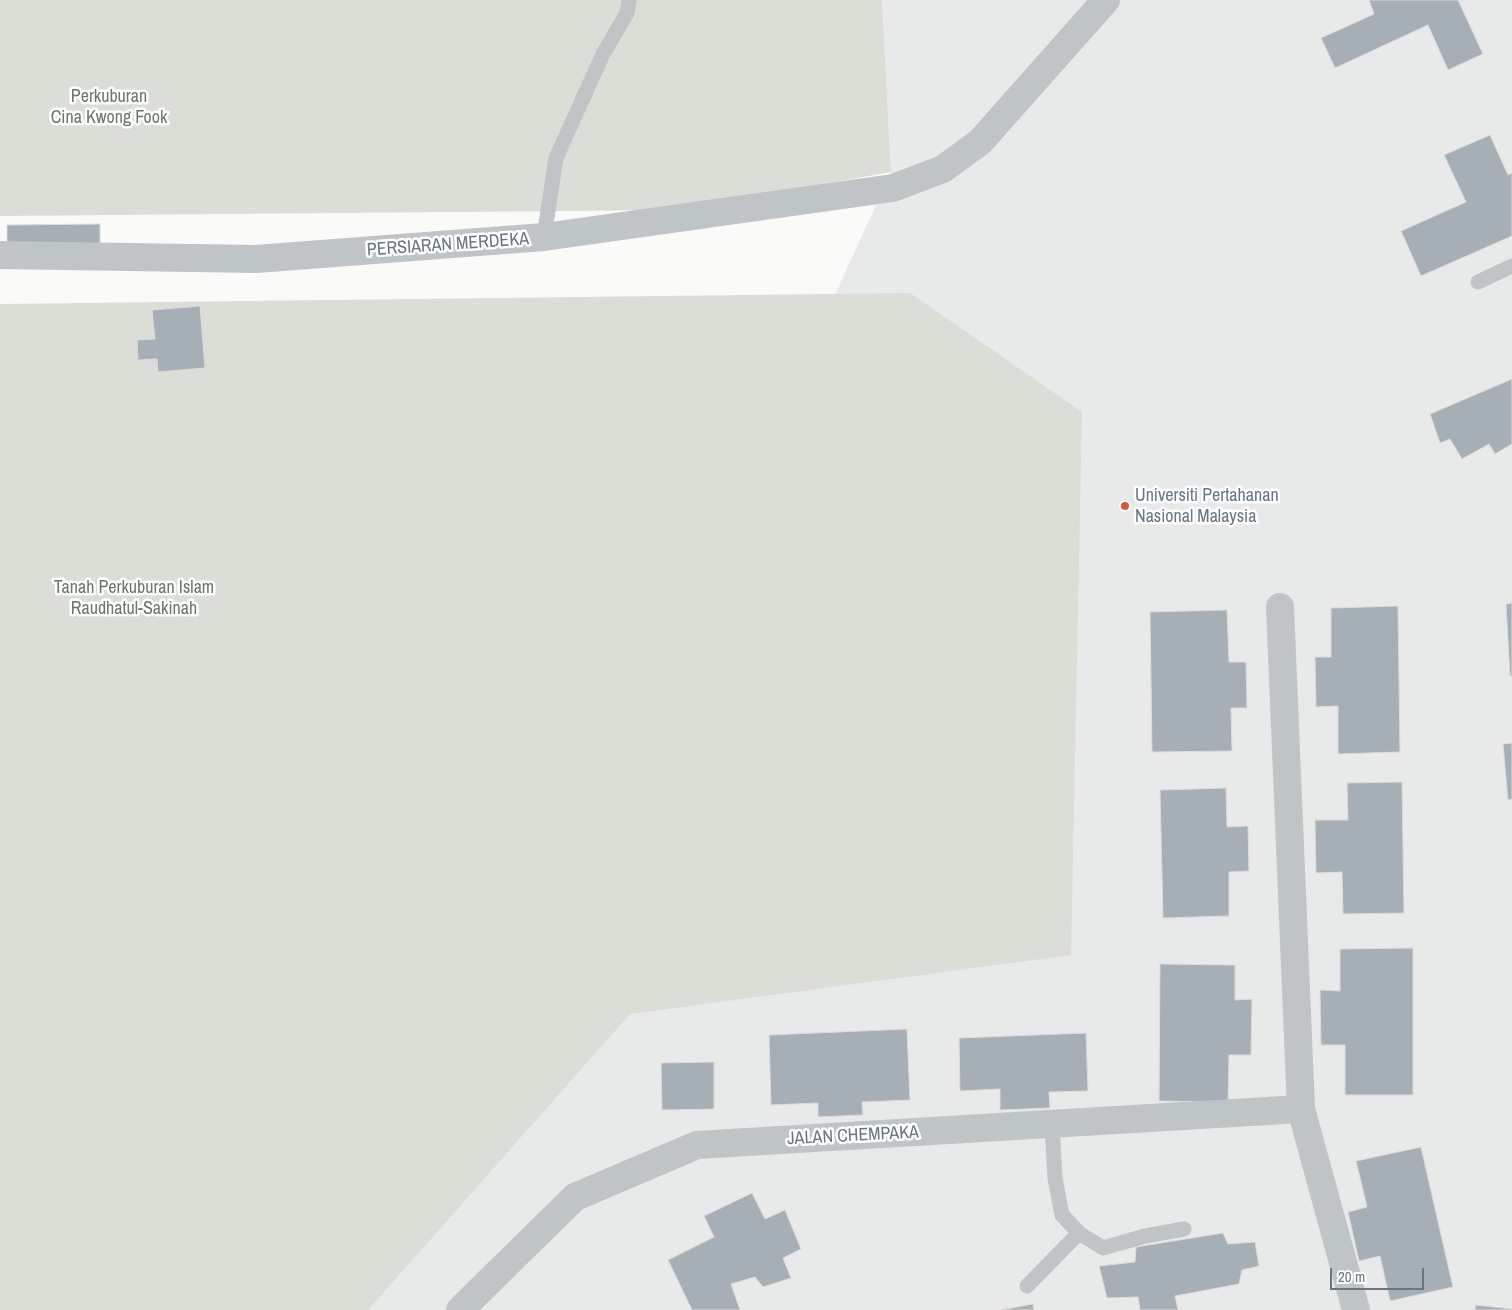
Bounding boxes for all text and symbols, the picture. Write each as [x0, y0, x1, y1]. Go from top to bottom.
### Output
park label: Perkuburan Cina Kwong Fook [51, 86, 167, 128]
street label: PERSIARAN MERDEKA [366, 229, 530, 261]
place label: Universiti Pertahanan Nasional Malaysia [1135, 485, 1279, 528]
marker: Universiti Pertahanan Nasional Malaysia [1119, 500, 1131, 512]
park label: Tanah Perkuburan Islam Raudhatul-Sakinah [54, 577, 214, 620]
street label: JALAN CHEMPAKA [787, 1122, 919, 1150]
scale bar [1332, 1258, 1426, 1290]
text: 20 m [1338, 1266, 1365, 1287]

